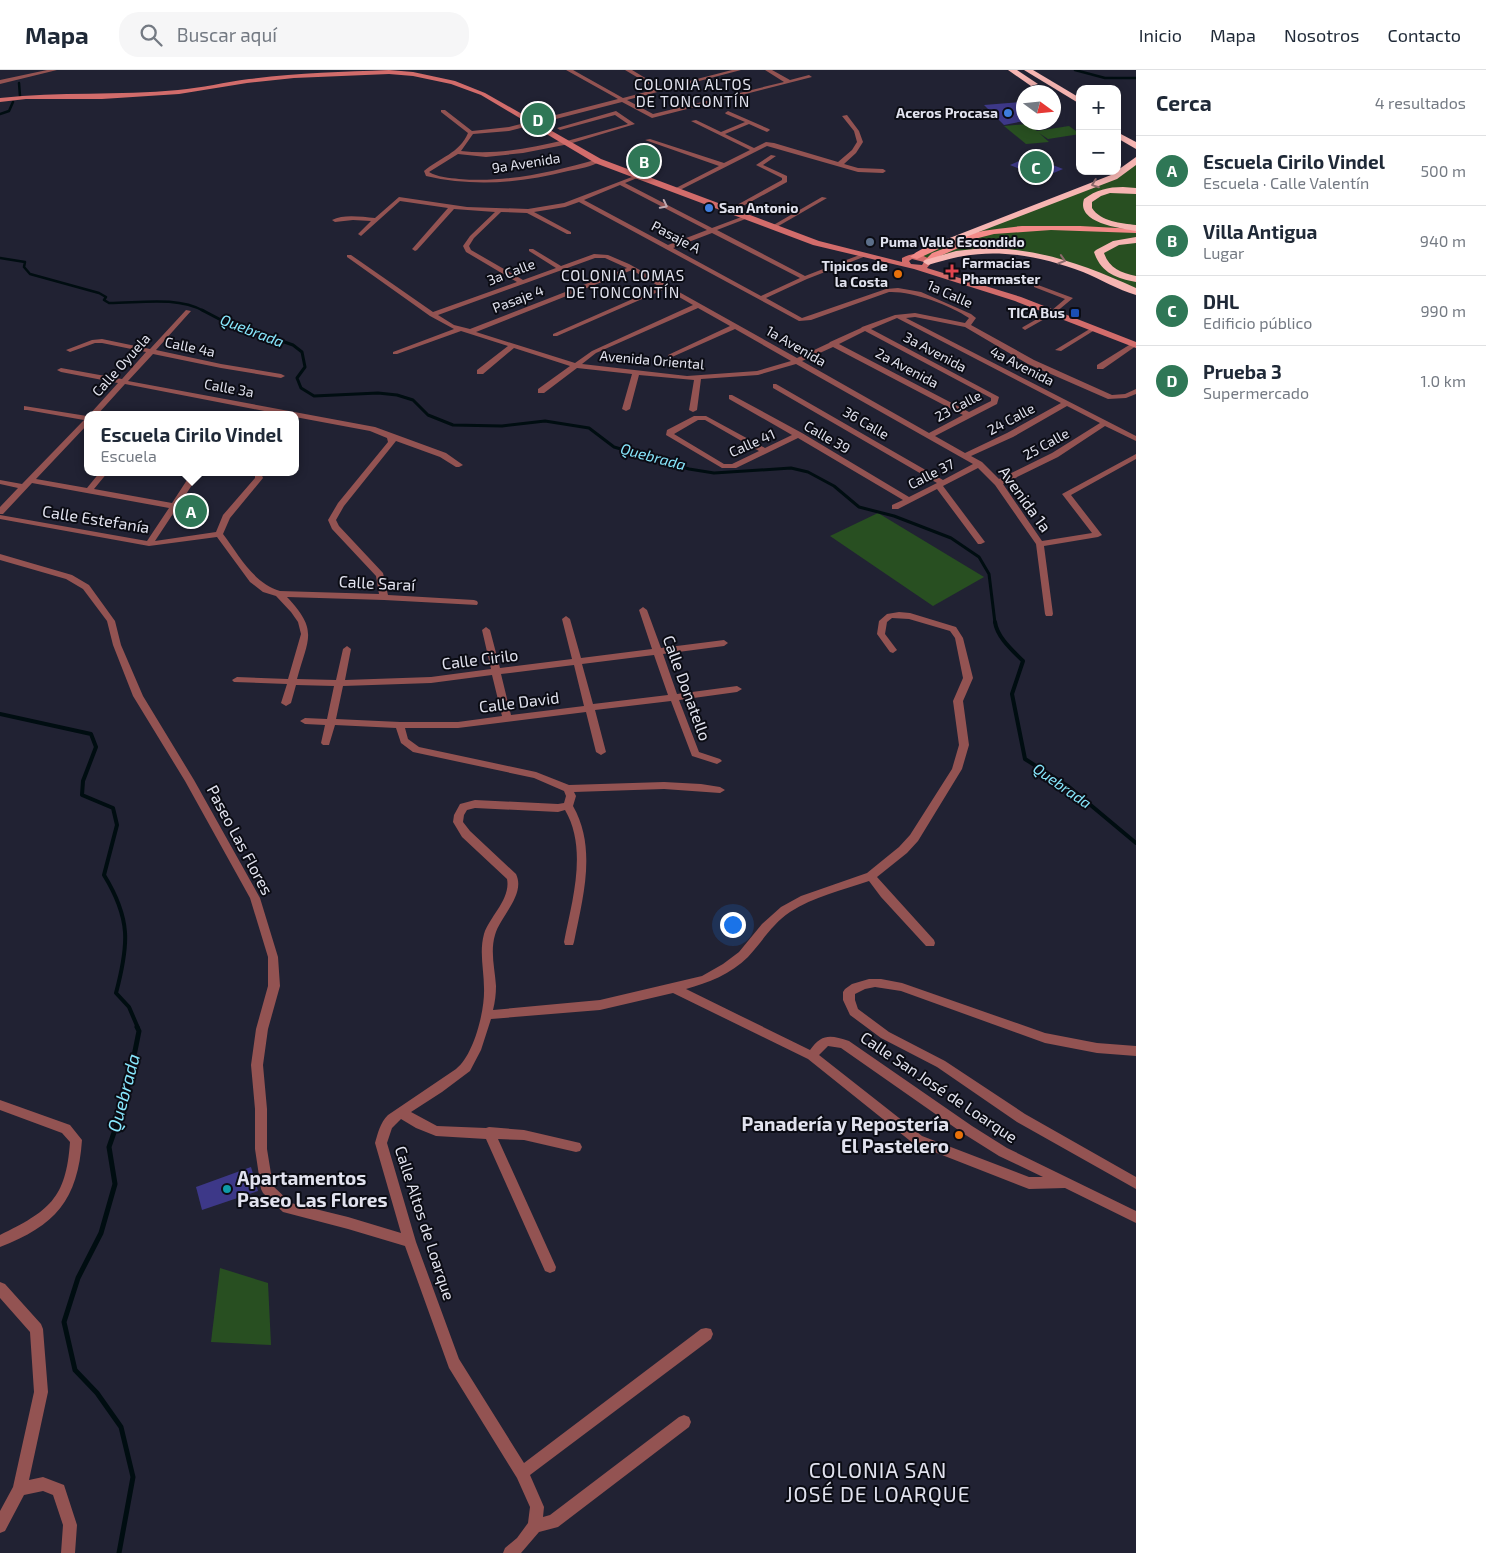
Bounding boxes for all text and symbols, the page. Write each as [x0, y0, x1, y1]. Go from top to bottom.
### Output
search box [119, 12, 469, 57]
text: Mapa [25, 20, 89, 49]
icon: search [137, 21, 165, 49]
text: Buscar aquí [177, 23, 277, 46]
text: Inicio [1139, 24, 1182, 46]
text: Mapa [1210, 24, 1256, 46]
text: Nosotros [1284, 24, 1359, 46]
text: Contacto [1387, 24, 1461, 46]
district label: COLONIA ALTOS DE TONCONTÍN [634, 75, 752, 110]
north arrow [1016, 85, 1061, 130]
map controls [1076, 85, 1121, 175]
button: + [1076, 85, 1121, 130]
text: Cerca [1156, 90, 1212, 115]
text: 4 resultados [1375, 93, 1466, 112]
pin: D [522, 100, 554, 138]
place label: Aceros Procasa [896, 104, 998, 121]
marker: Aceros Procasa [1002, 107, 1014, 119]
button: − [1076, 130, 1121, 175]
pin: B [628, 142, 660, 180]
pin: C [1020, 148, 1052, 186]
street label: 9a Avenida [490, 149, 561, 176]
text: Escuela Cirilo Vindel [1203, 150, 1385, 173]
text: A [1167, 161, 1177, 180]
text: 500 m [1421, 161, 1466, 180]
text: Escuela · Calle Valentín [1203, 173, 1369, 192]
one-way arrow [1091, 178, 1100, 188]
one-way arrow [658, 199, 667, 209]
place label: San Antonio [719, 199, 798, 216]
marker: San Antonio [703, 202, 715, 214]
street label: Pasaje A [649, 217, 704, 257]
text: Villa Antigua [1203, 220, 1317, 243]
text: B [1167, 231, 1177, 250]
text: 940 m [1420, 231, 1466, 250]
place label: Puma Valle Escondido [880, 233, 1025, 250]
marker: Puma Valle Escondido [864, 236, 876, 248]
text: Lugar [1203, 243, 1244, 262]
place label: Farmacias Pharmaster [962, 254, 1040, 287]
street label: 3a Calle [484, 255, 537, 288]
one-way arrow [1057, 255, 1065, 265]
place label: Tipicos de la Costa [821, 257, 888, 290]
marker: Farmacias Pharmaster [946, 265, 958, 277]
district label: COLONIA LOMAS DE TONCONTÍN [561, 266, 685, 301]
marker: Tipicos de la Costa [892, 268, 904, 280]
street label: 1a Calle [925, 276, 976, 311]
street label: Pasaje 4 [490, 281, 546, 316]
text: DHL [1203, 290, 1239, 313]
text: C [1167, 301, 1177, 320]
text: 990 m [1420, 301, 1466, 320]
place label: TICA Bus [1008, 304, 1065, 321]
marker: TICA Bus [1069, 307, 1081, 319]
water label: Quebrada [218, 310, 287, 351]
text: Edificio público [1203, 313, 1312, 332]
street label: 1a Avenida [763, 322, 829, 370]
street label: 3a Avenida [901, 328, 970, 375]
street label: Calle Oyuela [88, 330, 153, 400]
street label: Calle 4a [163, 333, 217, 360]
street label: 4a Avenida [987, 342, 1057, 389]
street label: 2a Avenida [873, 344, 942, 391]
street label: Avenida Oriental [599, 346, 706, 373]
text: Prueba 3 [1203, 360, 1282, 383]
text: D [1167, 371, 1177, 390]
text: 1.0 km [1421, 371, 1466, 390]
street label: Calle 3a [203, 375, 255, 400]
text: Supermercado [1203, 383, 1309, 402]
street label: 23 Calle [932, 386, 984, 425]
street label: 24 Calle [984, 399, 1037, 438]
street label: 36 Calle [840, 403, 892, 443]
popup [84, 411, 299, 476]
street label: Calle 39 [801, 417, 853, 457]
text: Escuela Cirilo Vindel [101, 423, 282, 446]
street label: 25 Calle [1020, 424, 1072, 463]
street label: Calle 41 [726, 425, 778, 460]
water label: Quebrada [618, 439, 688, 474]
text: Escuela [101, 446, 157, 465]
street label: Calle 37 [905, 455, 957, 492]
street label: Avenida 1a [995, 462, 1056, 535]
pin: A [175, 492, 207, 530]
street label: Calle Estefanía [41, 501, 151, 536]
street label: Calle Saraí [338, 571, 417, 594]
street label: Calle Donatello [660, 633, 715, 743]
street label: Calle Cirilo [441, 644, 519, 673]
street label: Calle David [478, 687, 560, 716]
water label: Quebrada [1029, 759, 1095, 813]
street label: Paseo Las Flores [204, 782, 277, 898]
your location [720, 912, 746, 938]
street label: Calle San José de Loarque [857, 1027, 1021, 1146]
water label: Quebrada [102, 1051, 144, 1134]
place label: Panadería y Repostería El Pastelero [742, 1112, 949, 1157]
marker: Panadería y Repostería El Pastelero [953, 1129, 965, 1141]
street label: Calle Altos de Loarque [392, 1143, 459, 1302]
place label: Apartamentos Paseo Las Flores [237, 1166, 388, 1211]
marker: Apartamentos Paseo Las Flores [221, 1183, 233, 1195]
district label: COLONIA SAN JOSÉ DE LOARQUE [785, 1457, 971, 1507]

